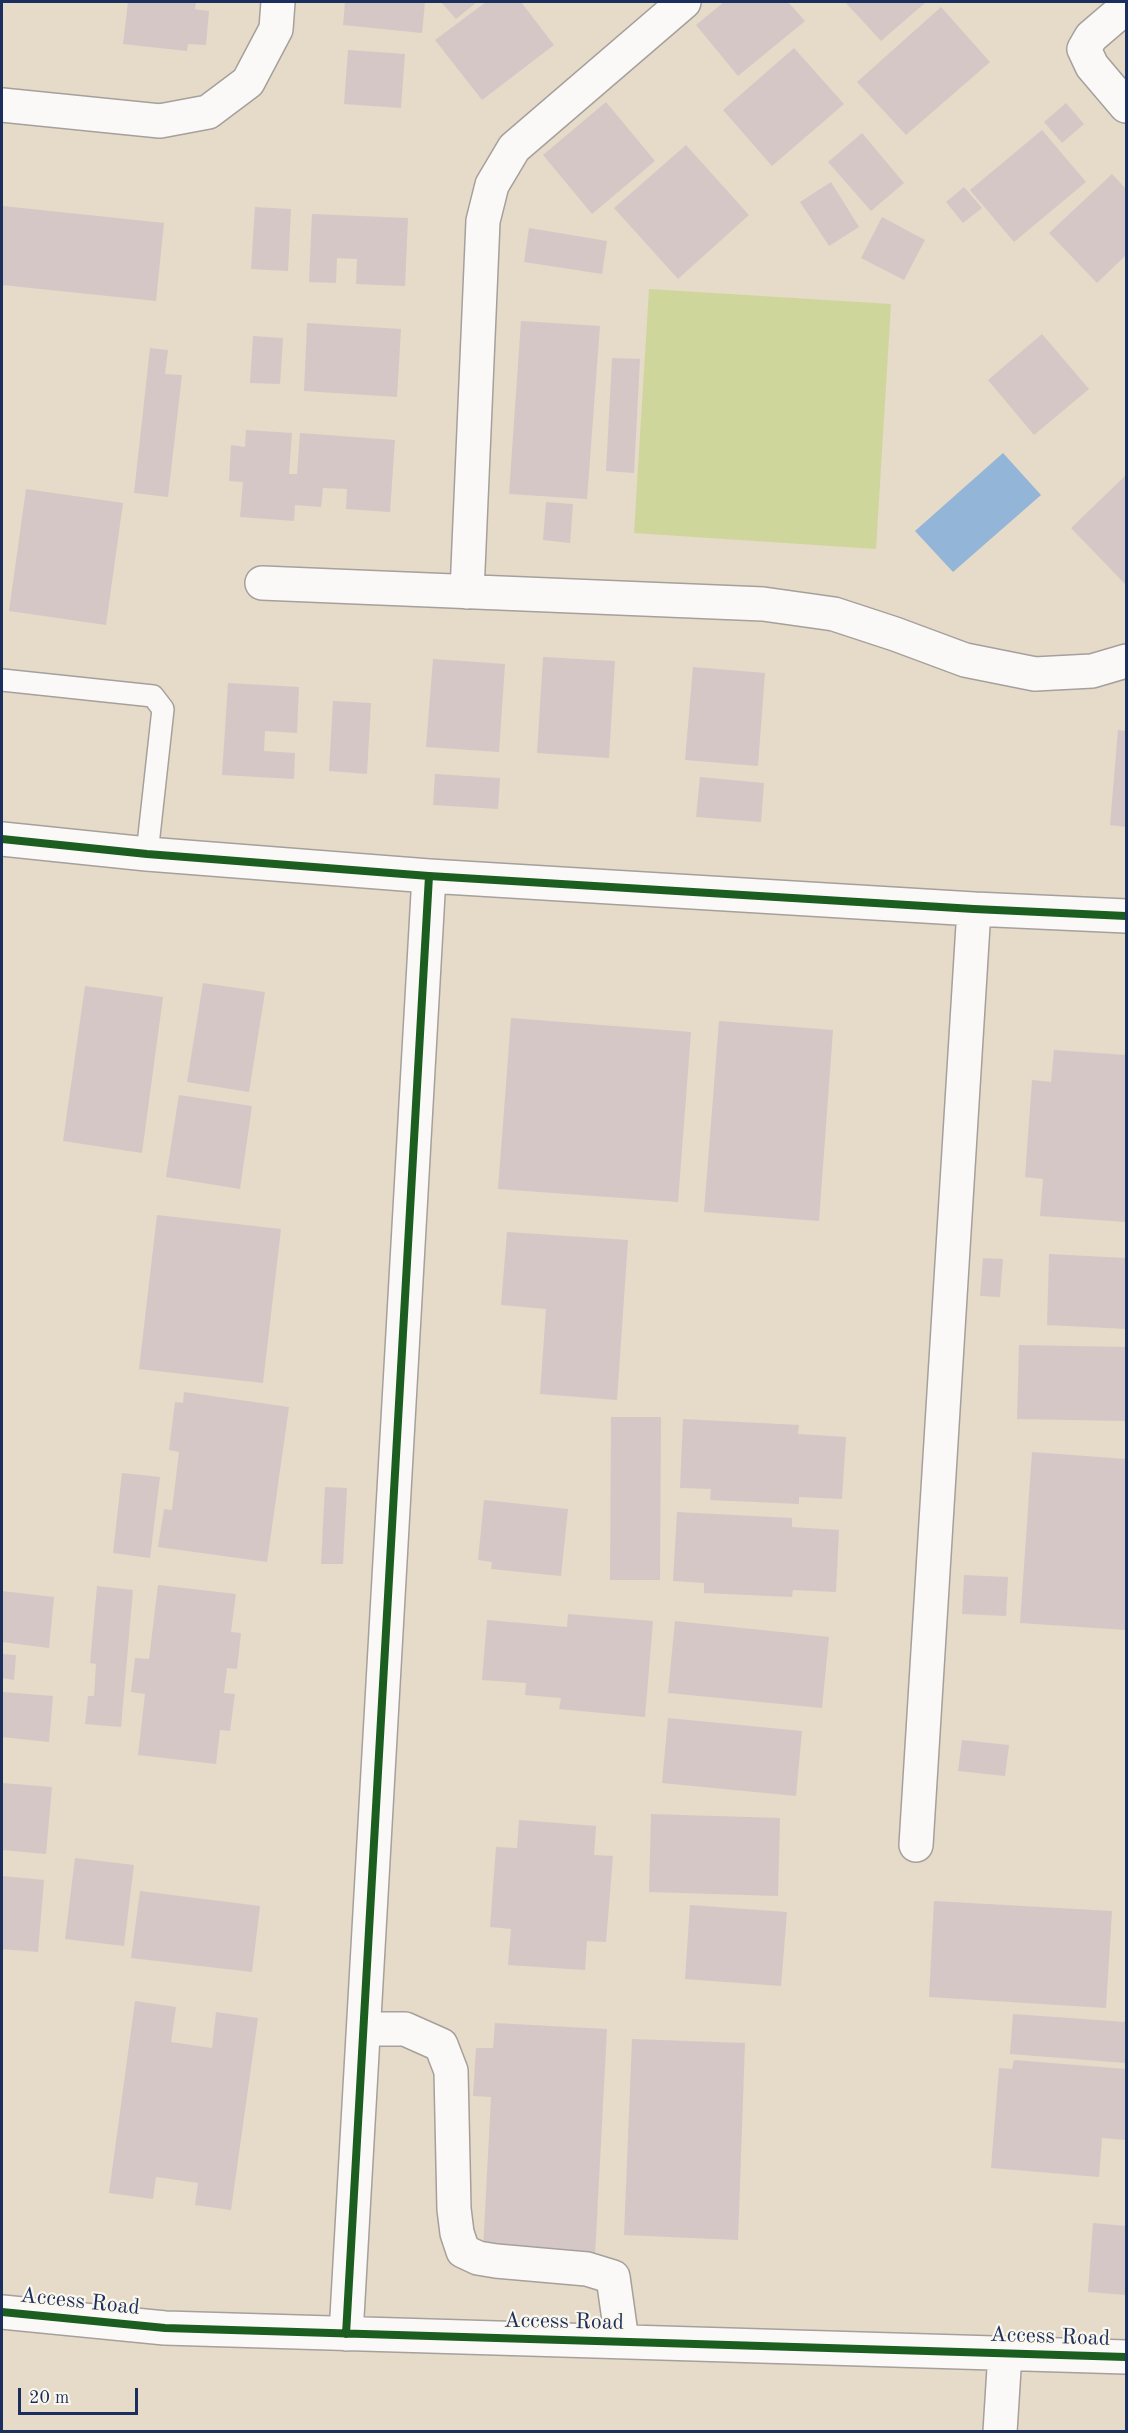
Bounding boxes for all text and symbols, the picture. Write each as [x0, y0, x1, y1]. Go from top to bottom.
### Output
street label: Access Road [19, 2283, 141, 2321]
street label: Access Road [504, 2308, 624, 2336]
street label: Access Road [989, 2322, 1111, 2352]
scale bar [21, 2376, 141, 2414]
text: 20 m [29, 2389, 69, 2407]

